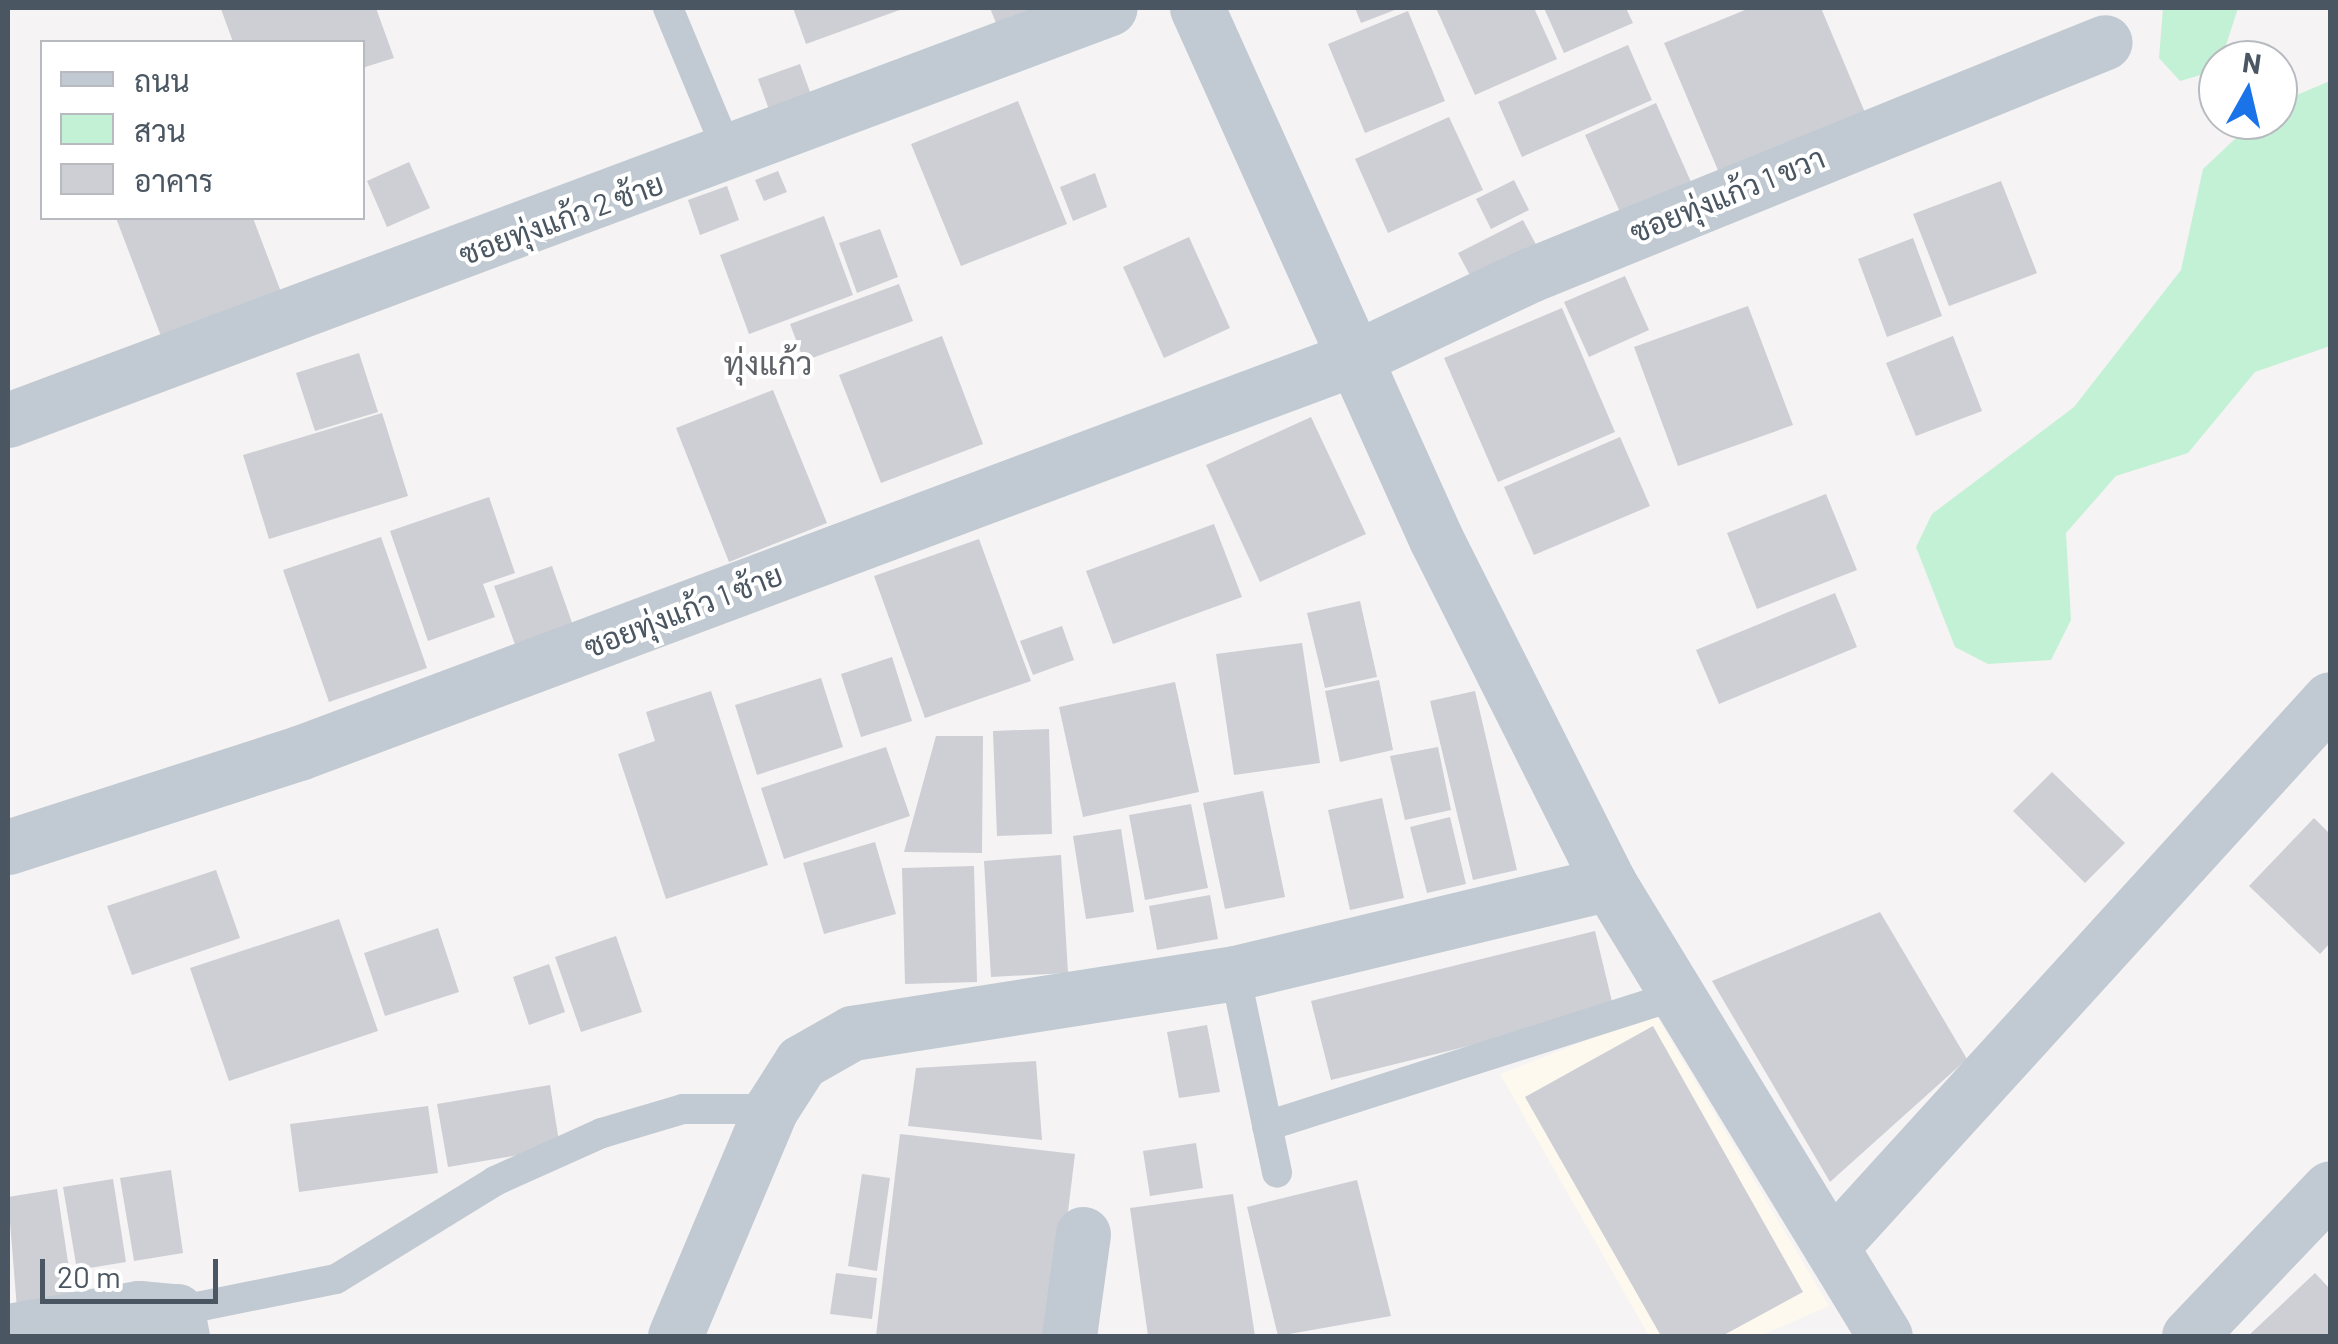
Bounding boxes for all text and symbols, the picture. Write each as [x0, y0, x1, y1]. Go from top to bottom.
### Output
legend [40, 40, 365, 220]
north arrow [2198, 40, 2298, 140]
text: N [2240, 44, 2263, 80]
text: ถนน [134, 62, 190, 98]
text: สวน [134, 112, 186, 148]
street label: ซอยทุ่งแก้ว 1 ขวา [1624, 139, 1830, 249]
text: อาคาร [134, 162, 213, 198]
street label: ซอยทุ่งแก้ว 2 ซ้าย [454, 164, 668, 272]
district label: ทุ่งแก้ว [724, 343, 812, 381]
street label: ซอยทุ่งแก้ว 1 ซ้าย [579, 556, 787, 664]
scale bar [45, 1239, 222, 1301]
text: 20 m [57, 1258, 121, 1294]

